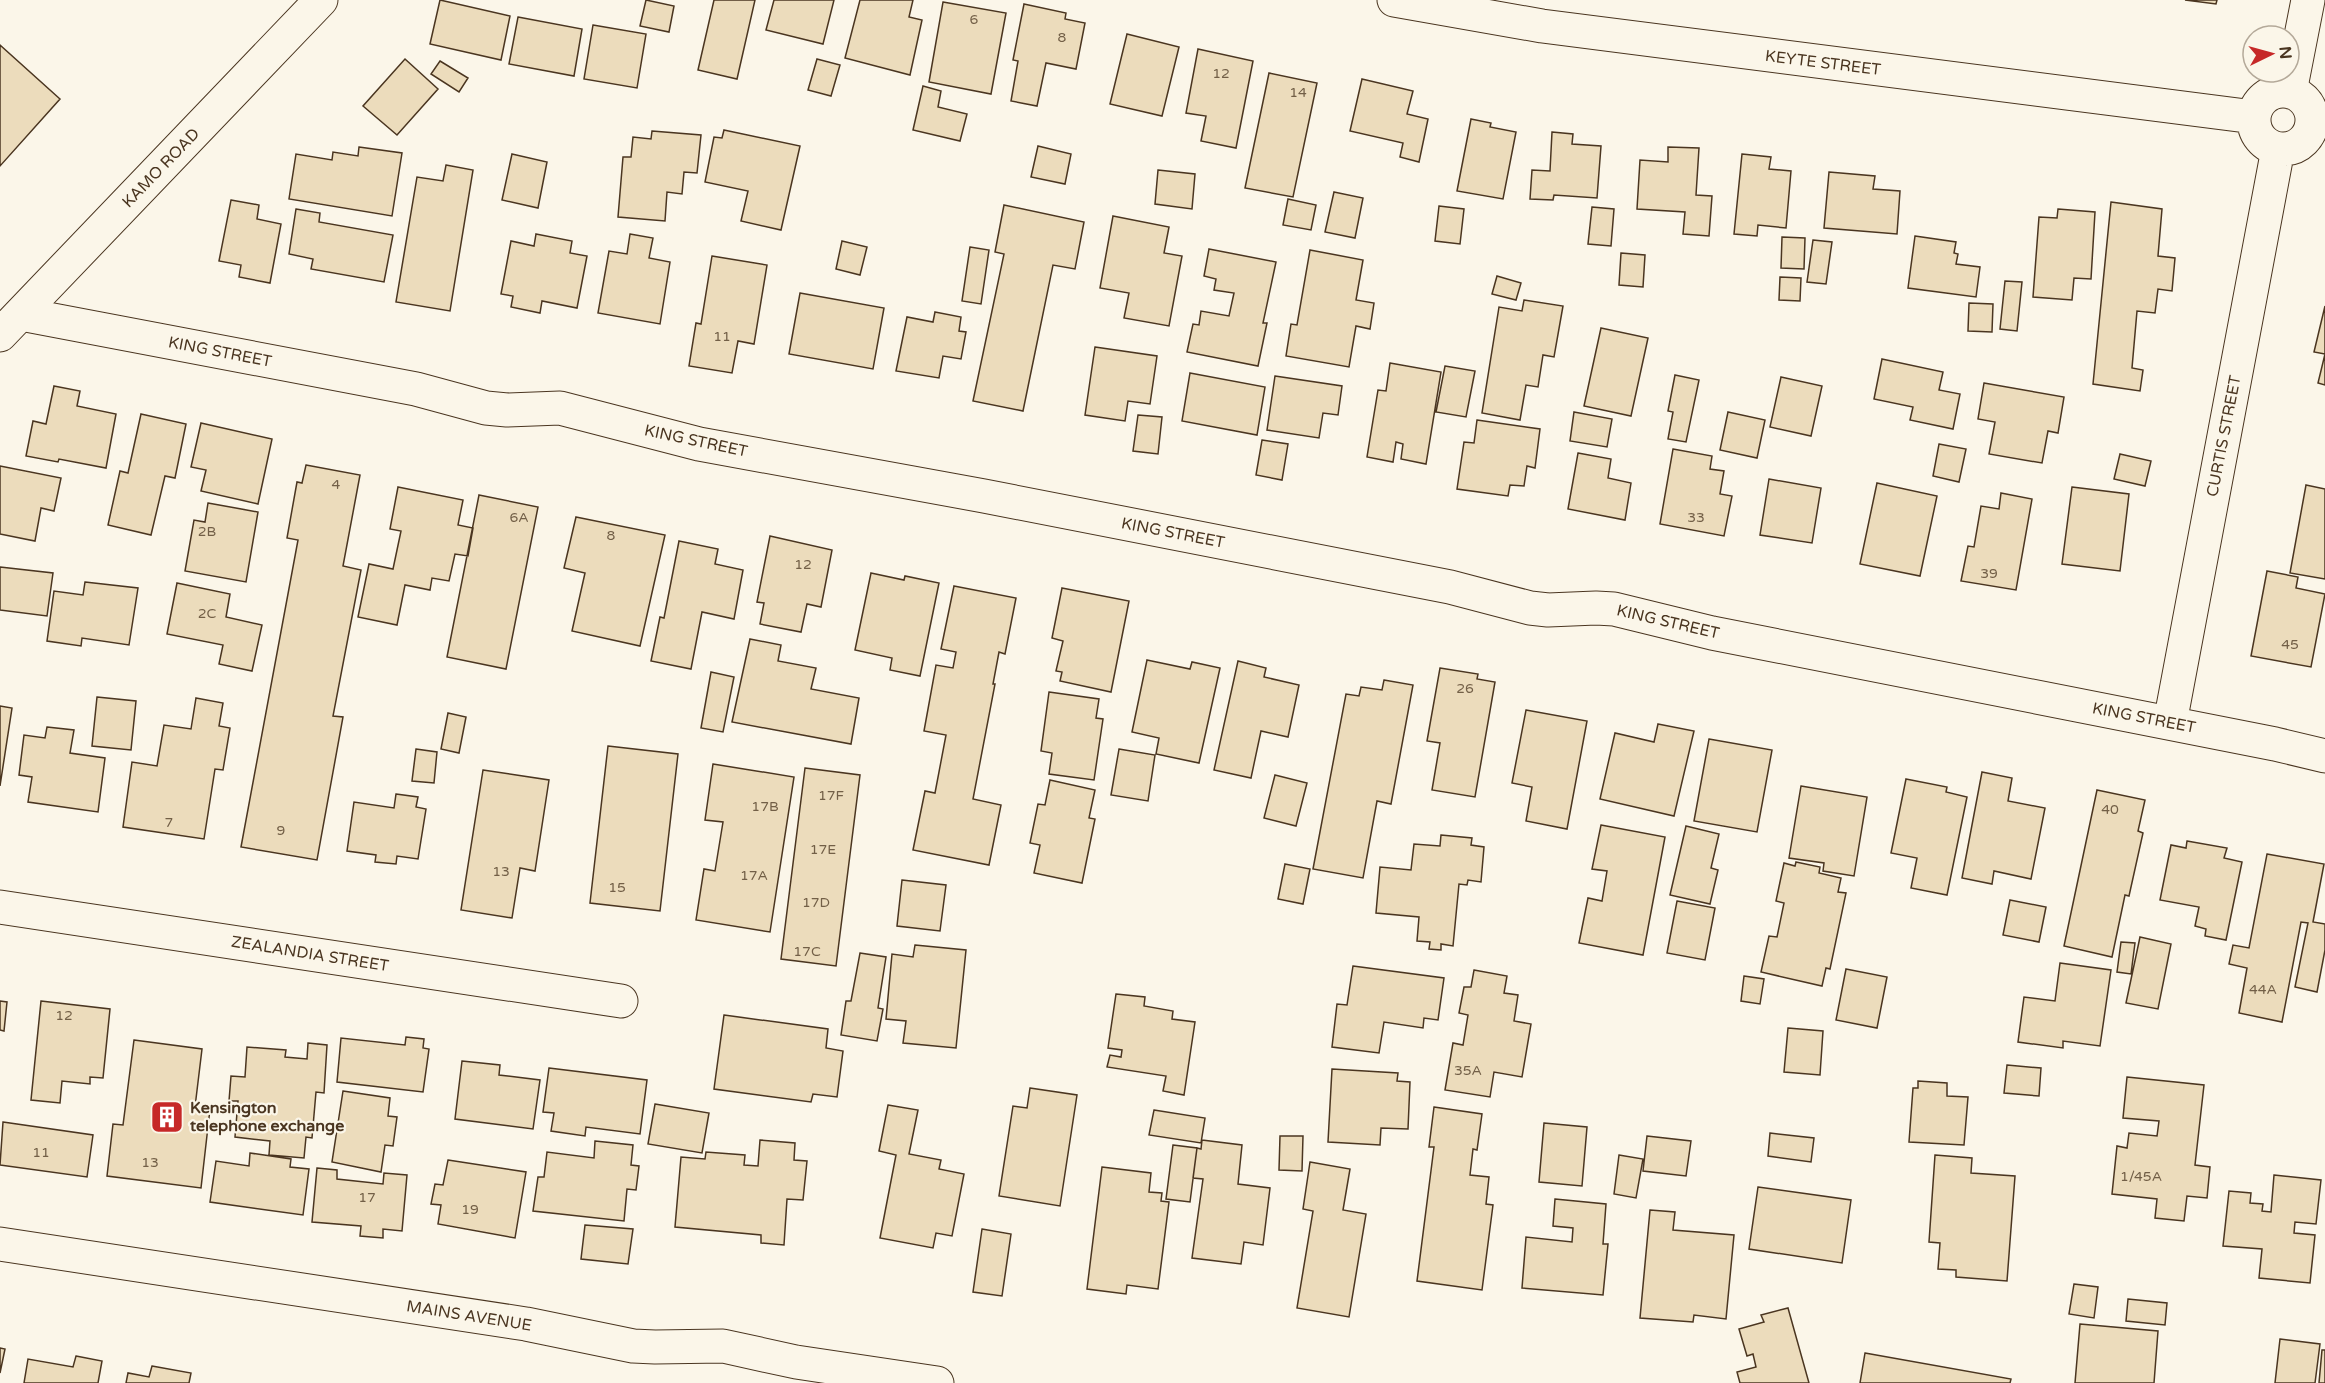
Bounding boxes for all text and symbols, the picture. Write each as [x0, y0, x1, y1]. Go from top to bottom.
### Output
house number: 6 [970, 11, 979, 28]
north arrow [2241, 24, 2301, 84]
house number: 8 [1058, 29, 1067, 46]
street label: KEYTE STREET [1764, 46, 1882, 80]
text: N [2274, 46, 2295, 60]
house number: 12 [1212, 65, 1230, 82]
house number: 14 [1289, 84, 1307, 101]
street label: KAMO ROAD [118, 124, 204, 212]
house number: 11 [713, 328, 731, 345]
street label: KING STREET [167, 332, 274, 372]
street label: CURTIS STREET [2202, 373, 2246, 499]
street label: KING STREET [643, 420, 750, 462]
house number: 4 [332, 476, 341, 493]
house number: 6A [509, 509, 529, 526]
house number: 33 [1687, 509, 1705, 526]
street label: KING STREET [1120, 513, 1227, 553]
house number: 2B [198, 523, 216, 540]
house number: 8 [607, 527, 616, 544]
house number: 12 [794, 556, 812, 573]
house number: 39 [1980, 565, 1998, 582]
street label: KING STREET [1615, 600, 1722, 644]
house number: 2C [198, 605, 217, 622]
house number: 45 [2281, 636, 2299, 653]
house number: 26 [1456, 680, 1474, 697]
street label: KING STREET [2091, 698, 2198, 738]
house number: 17F [818, 787, 845, 804]
house number: 17B [751, 798, 779, 815]
house number: 40 [2101, 801, 2119, 818]
house number: 7 [165, 814, 173, 831]
house number: 9 [277, 822, 285, 839]
house number: 17E [810, 841, 836, 858]
house number: 13 [492, 863, 510, 880]
house number: 17A [740, 867, 768, 884]
house number: 15 [608, 879, 626, 896]
house number: 17D [802, 894, 830, 911]
street label: ZEALANDIA STREET [230, 932, 390, 976]
house number: 17C [793, 943, 821, 960]
house number: 44A [2249, 981, 2277, 998]
house number: 12 [55, 1007, 73, 1024]
house number: 35A [1454, 1062, 1482, 1079]
place label: Kensington telephone exchange [189, 1098, 344, 1136]
building icon: Kensington telephone exchange [149, 1099, 185, 1135]
house number: 11 [32, 1144, 50, 1161]
house number: 13 [141, 1154, 159, 1171]
house number: 1/45A [2120, 1168, 2162, 1185]
house number: 17 [358, 1189, 376, 1206]
house number: 19 [461, 1201, 479, 1218]
street label: MAINS AVENUE [405, 1296, 533, 1336]

